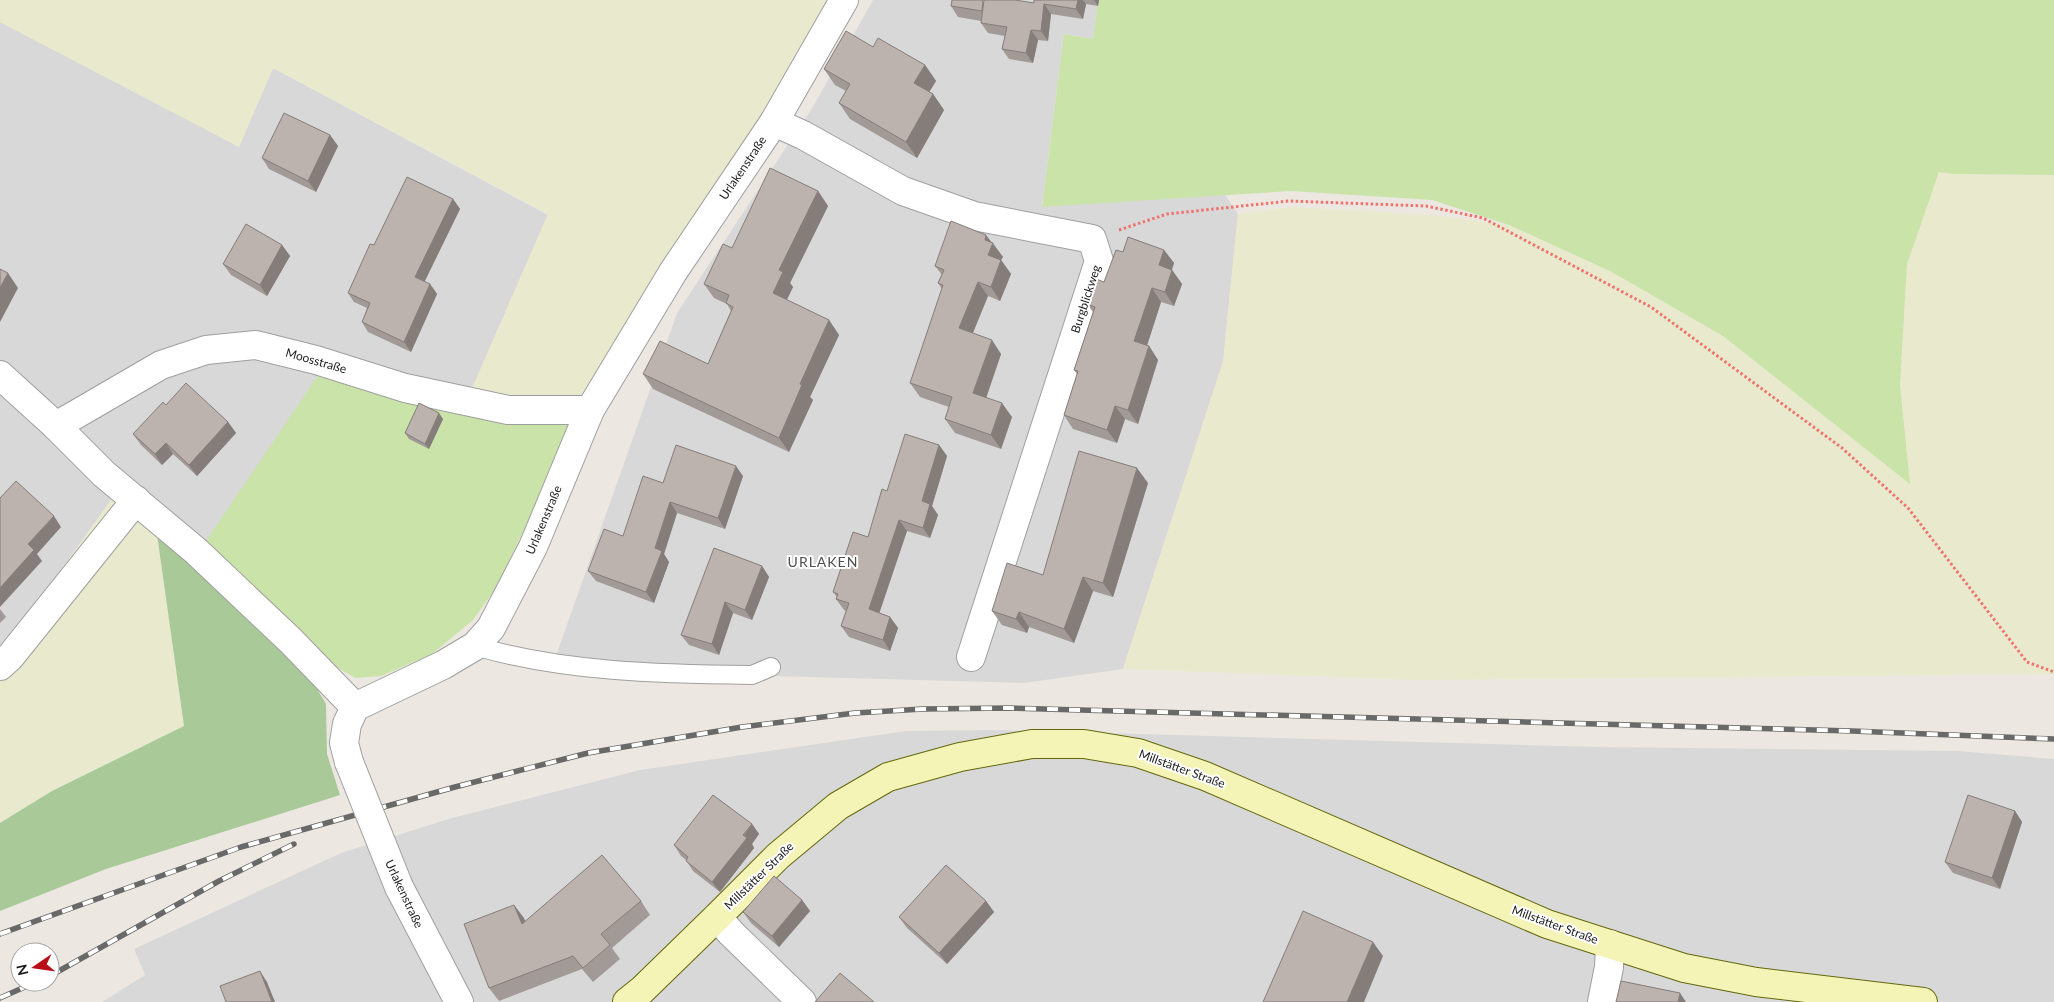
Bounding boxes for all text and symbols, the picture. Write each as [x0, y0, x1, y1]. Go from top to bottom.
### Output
street label: Urlakenstraße [716, 133, 769, 202]
street label: Burgblickweg [1067, 263, 1104, 335]
street label: Moosstraße [284, 345, 348, 376]
street label: Urlakenstraße [522, 483, 565, 557]
district label: URLAKEN [788, 553, 858, 570]
street label: Millstätter Straße [1137, 746, 1227, 791]
street label: Millstätter Straße [721, 839, 797, 913]
street label: Urlakenstraße [382, 857, 427, 930]
street label: Millstätter Straße [1510, 902, 1600, 947]
north arrow [10, 942, 60, 992]
text: N [12, 963, 31, 977]

